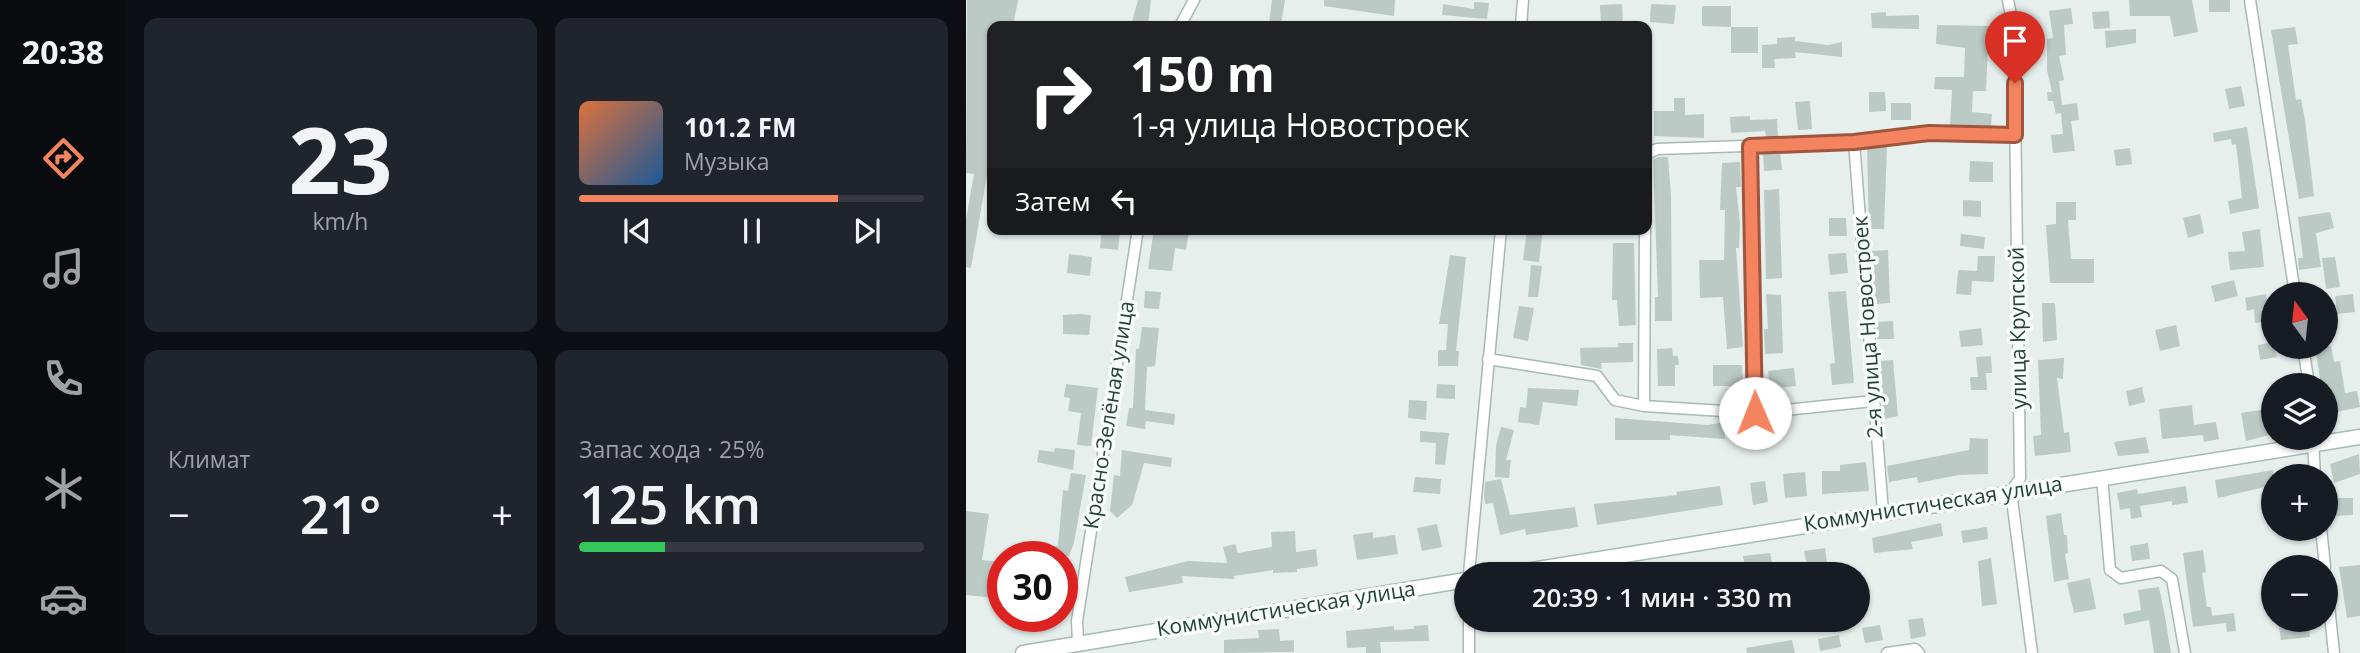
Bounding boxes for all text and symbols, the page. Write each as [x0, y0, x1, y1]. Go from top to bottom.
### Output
pin [1985, 11, 2045, 83]
icon: arrive [1996, 22, 2034, 60]
text: 20:38 [22, 30, 104, 73]
text: 150 m [1130, 40, 1275, 106]
icon: right [1015, 49, 1106, 140]
text: 23 [288, 97, 393, 221]
text: 1-я улица Новостроек [1130, 103, 1470, 146]
text: 101.2 FM [684, 109, 796, 145]
icon: directions [39, 134, 88, 183]
text: Музыка [684, 145, 770, 177]
icon: left [1105, 182, 1143, 220]
text: Затем [1015, 183, 1091, 219]
text: km/h [313, 205, 368, 237]
icon: previous [618, 212, 656, 250]
icon: pause [733, 212, 771, 250]
icon: next [848, 212, 886, 250]
street label: 2-я улица Новостроек [1845, 215, 1889, 439]
icon: music [39, 244, 88, 293]
street label: улица Крупской [2002, 247, 2032, 409]
north arrow [2261, 282, 2338, 359]
map controls [2261, 282, 2338, 632]
street label: Красно-Зелёная улица [1076, 299, 1140, 531]
icon: phone [39, 354, 88, 403]
button: layers [2261, 373, 2338, 450]
position arrow [1718, 376, 1792, 450]
text: Запас хода · 25% [579, 433, 764, 465]
text: Климат [168, 443, 250, 475]
icon: climate [39, 464, 88, 513]
button: + [2261, 464, 2338, 541]
text: 125 km [579, 468, 761, 539]
street label: Коммунистическая улица [1801, 469, 2064, 537]
text: 21° [300, 478, 381, 549]
text: − [168, 488, 190, 540]
text: + [491, 488, 513, 540]
speed limit sign: 30 [987, 541, 1078, 632]
button: − [2261, 555, 2338, 632]
icon: car [39, 574, 88, 623]
street label: Коммунистическая улица [1154, 574, 1417, 642]
text: 20:39 · 1 мин · 330 m [1532, 579, 1792, 615]

